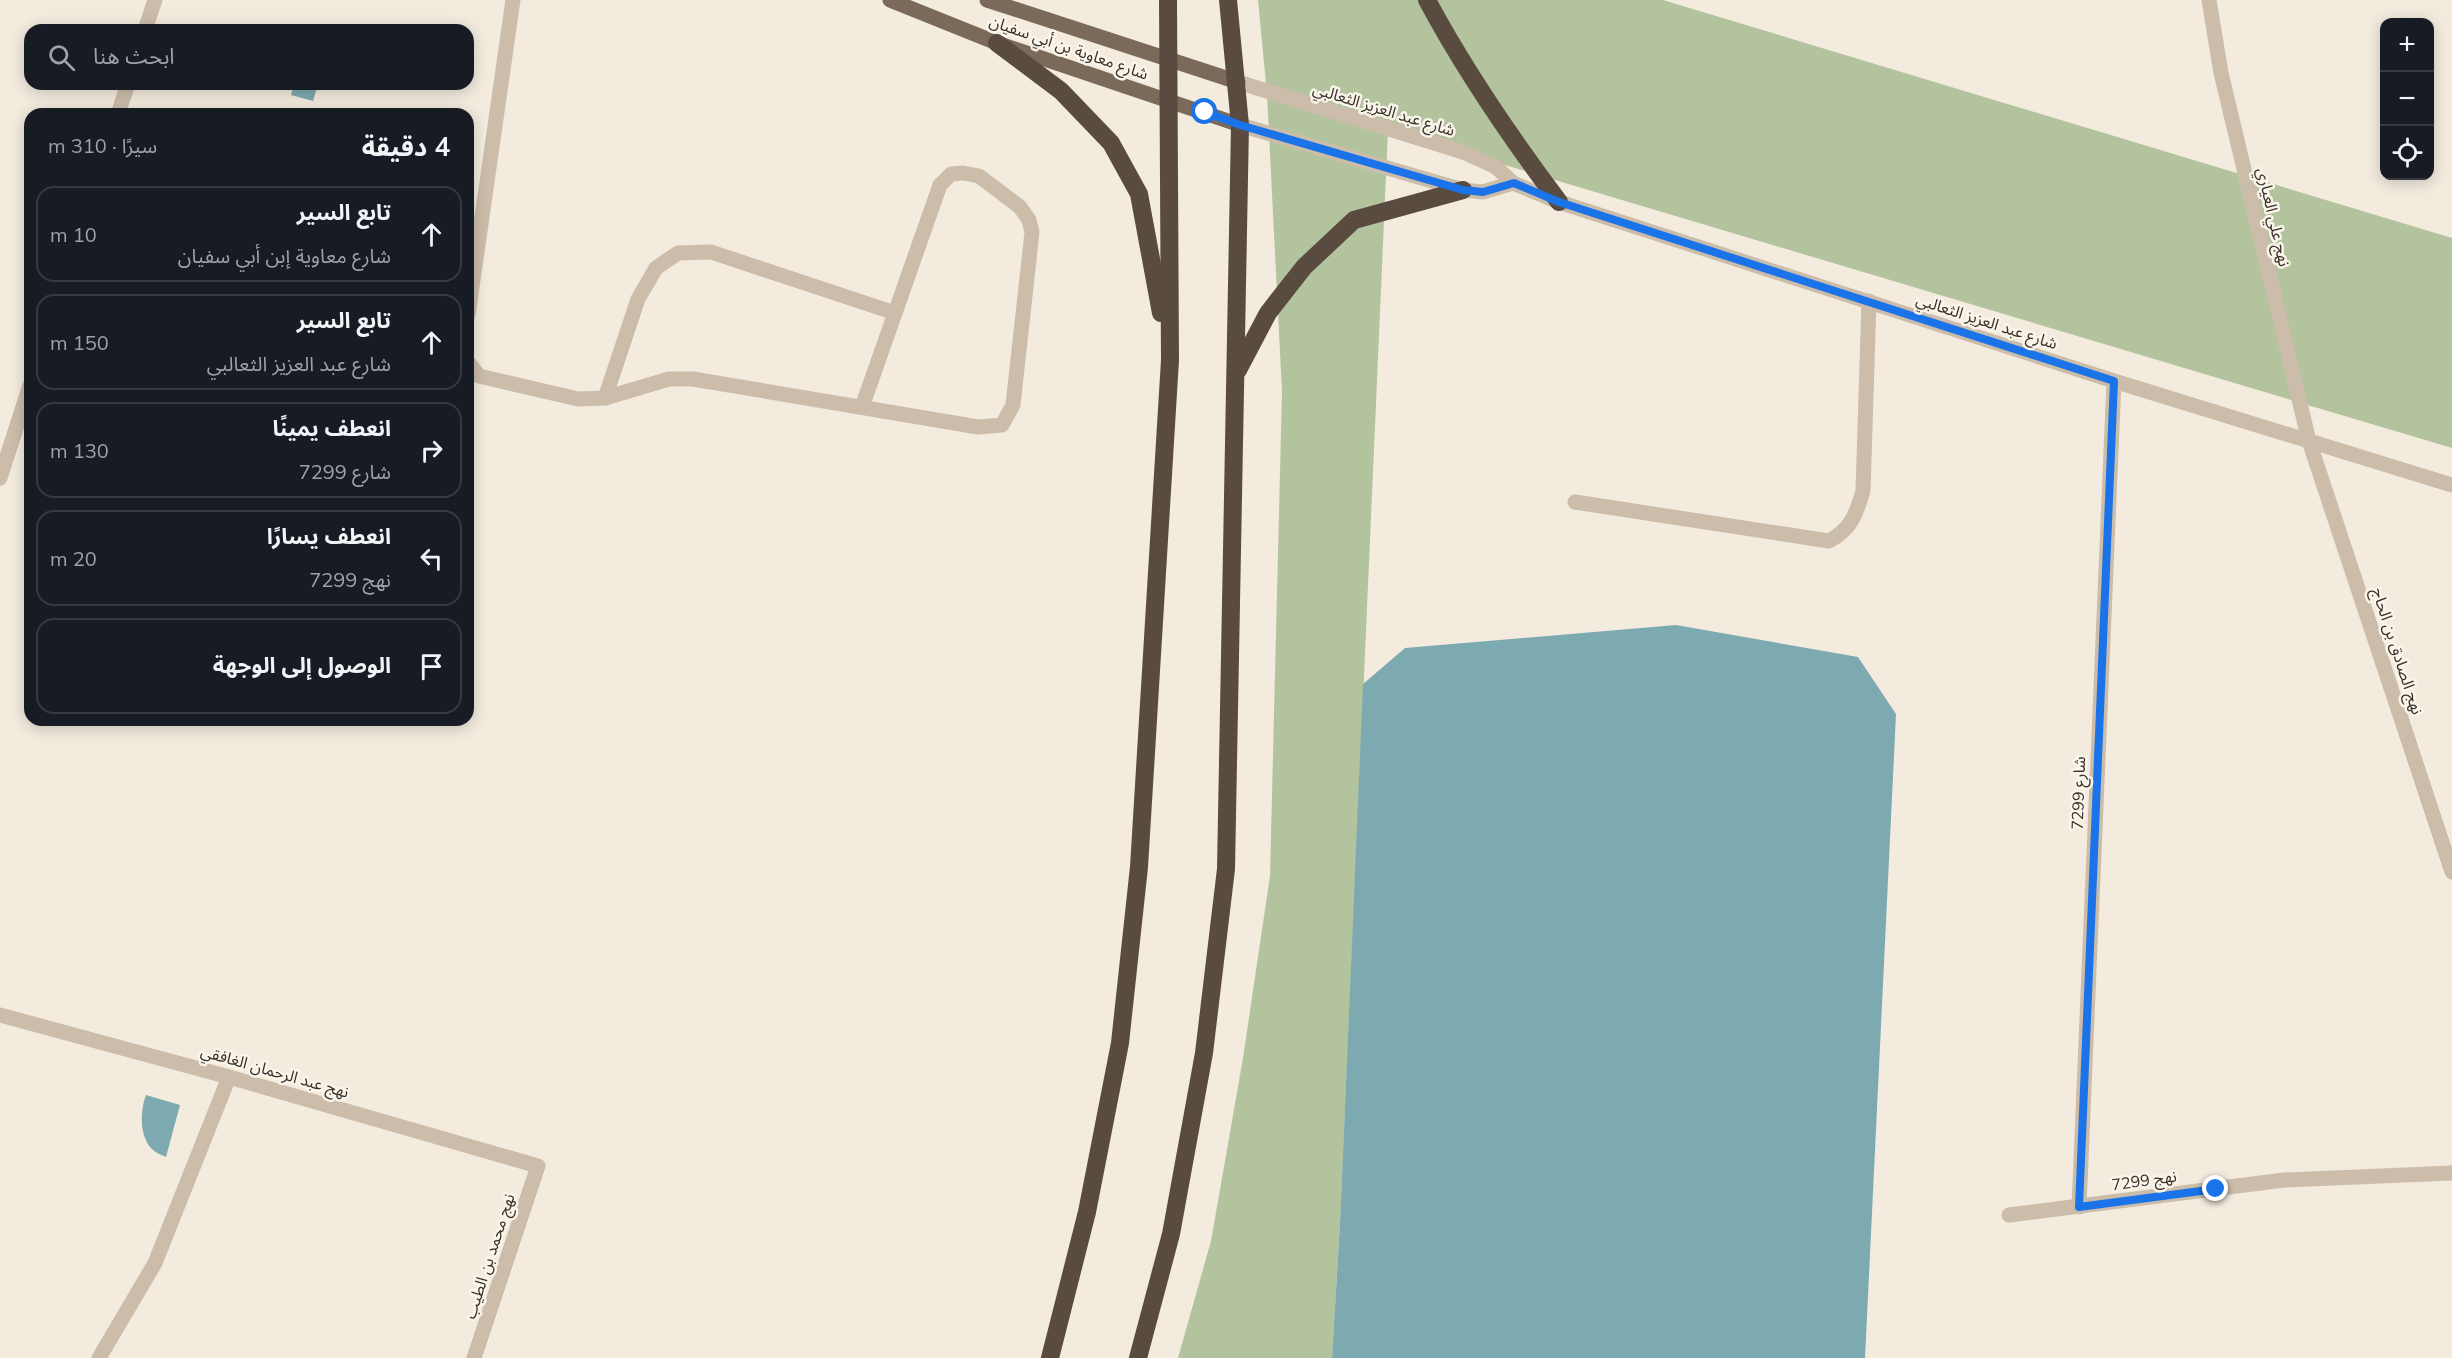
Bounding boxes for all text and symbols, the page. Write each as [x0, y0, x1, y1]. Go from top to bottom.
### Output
street label: شارع معاوية بن أبي سفيان [986, 10, 1151, 86]
map controls [2380, 18, 2434, 180]
button: + [2380, 18, 2434, 72]
search box [24, 24, 474, 90]
icon: search [45, 41, 78, 74]
text: ابحث هنا [93, 42, 175, 70]
button: − [2380, 72, 2434, 126]
street label: شارع عبد العزيز الثعالبي [1310, 78, 1457, 143]
route start [1191, 98, 1217, 124]
button: locate [2380, 126, 2434, 180]
text: 4 دقيقة [362, 130, 450, 163]
text: سيرًا · 310 m [48, 133, 157, 158]
street label: نهج علي العياري [2250, 166, 2295, 269]
text: تابع السير [297, 198, 391, 226]
icon: ahead [415, 218, 448, 251]
text: 10 m [50, 222, 97, 247]
text: شارع معاوية إبن أبي سفيان [178, 243, 391, 268]
street label: شارع عبد العزيز الثعالبي [1913, 289, 2060, 356]
text: تابع السير [297, 306, 391, 334]
icon: ahead [415, 326, 448, 359]
text: 150 m [50, 330, 109, 355]
text: شارع عبد العزيز الثعالبي [207, 351, 391, 376]
text: انعطف يمينًا [272, 414, 391, 442]
icon: right [415, 434, 448, 467]
text: 130 m [50, 438, 109, 463]
text: شارع 7299 [299, 459, 391, 484]
text: انعطف يسارًا [267, 522, 391, 550]
icon: left [415, 542, 448, 575]
text: 20 m [50, 546, 97, 571]
text: نهج 7299 [309, 567, 391, 592]
street label: نهج الصادق بن الحاج [2365, 585, 2428, 718]
icon: arrive [415, 650, 448, 683]
text: الوصول إلى الوجهة [213, 651, 391, 679]
street label: شارع 7299 [2067, 756, 2092, 830]
street label: نهج عبد الرحمان الغافقي [198, 1040, 351, 1105]
street label: نهج 7299 [2110, 1166, 2178, 1197]
route end [2202, 1175, 2228, 1201]
street label: نهج محمد بن الطيب [459, 1191, 522, 1322]

